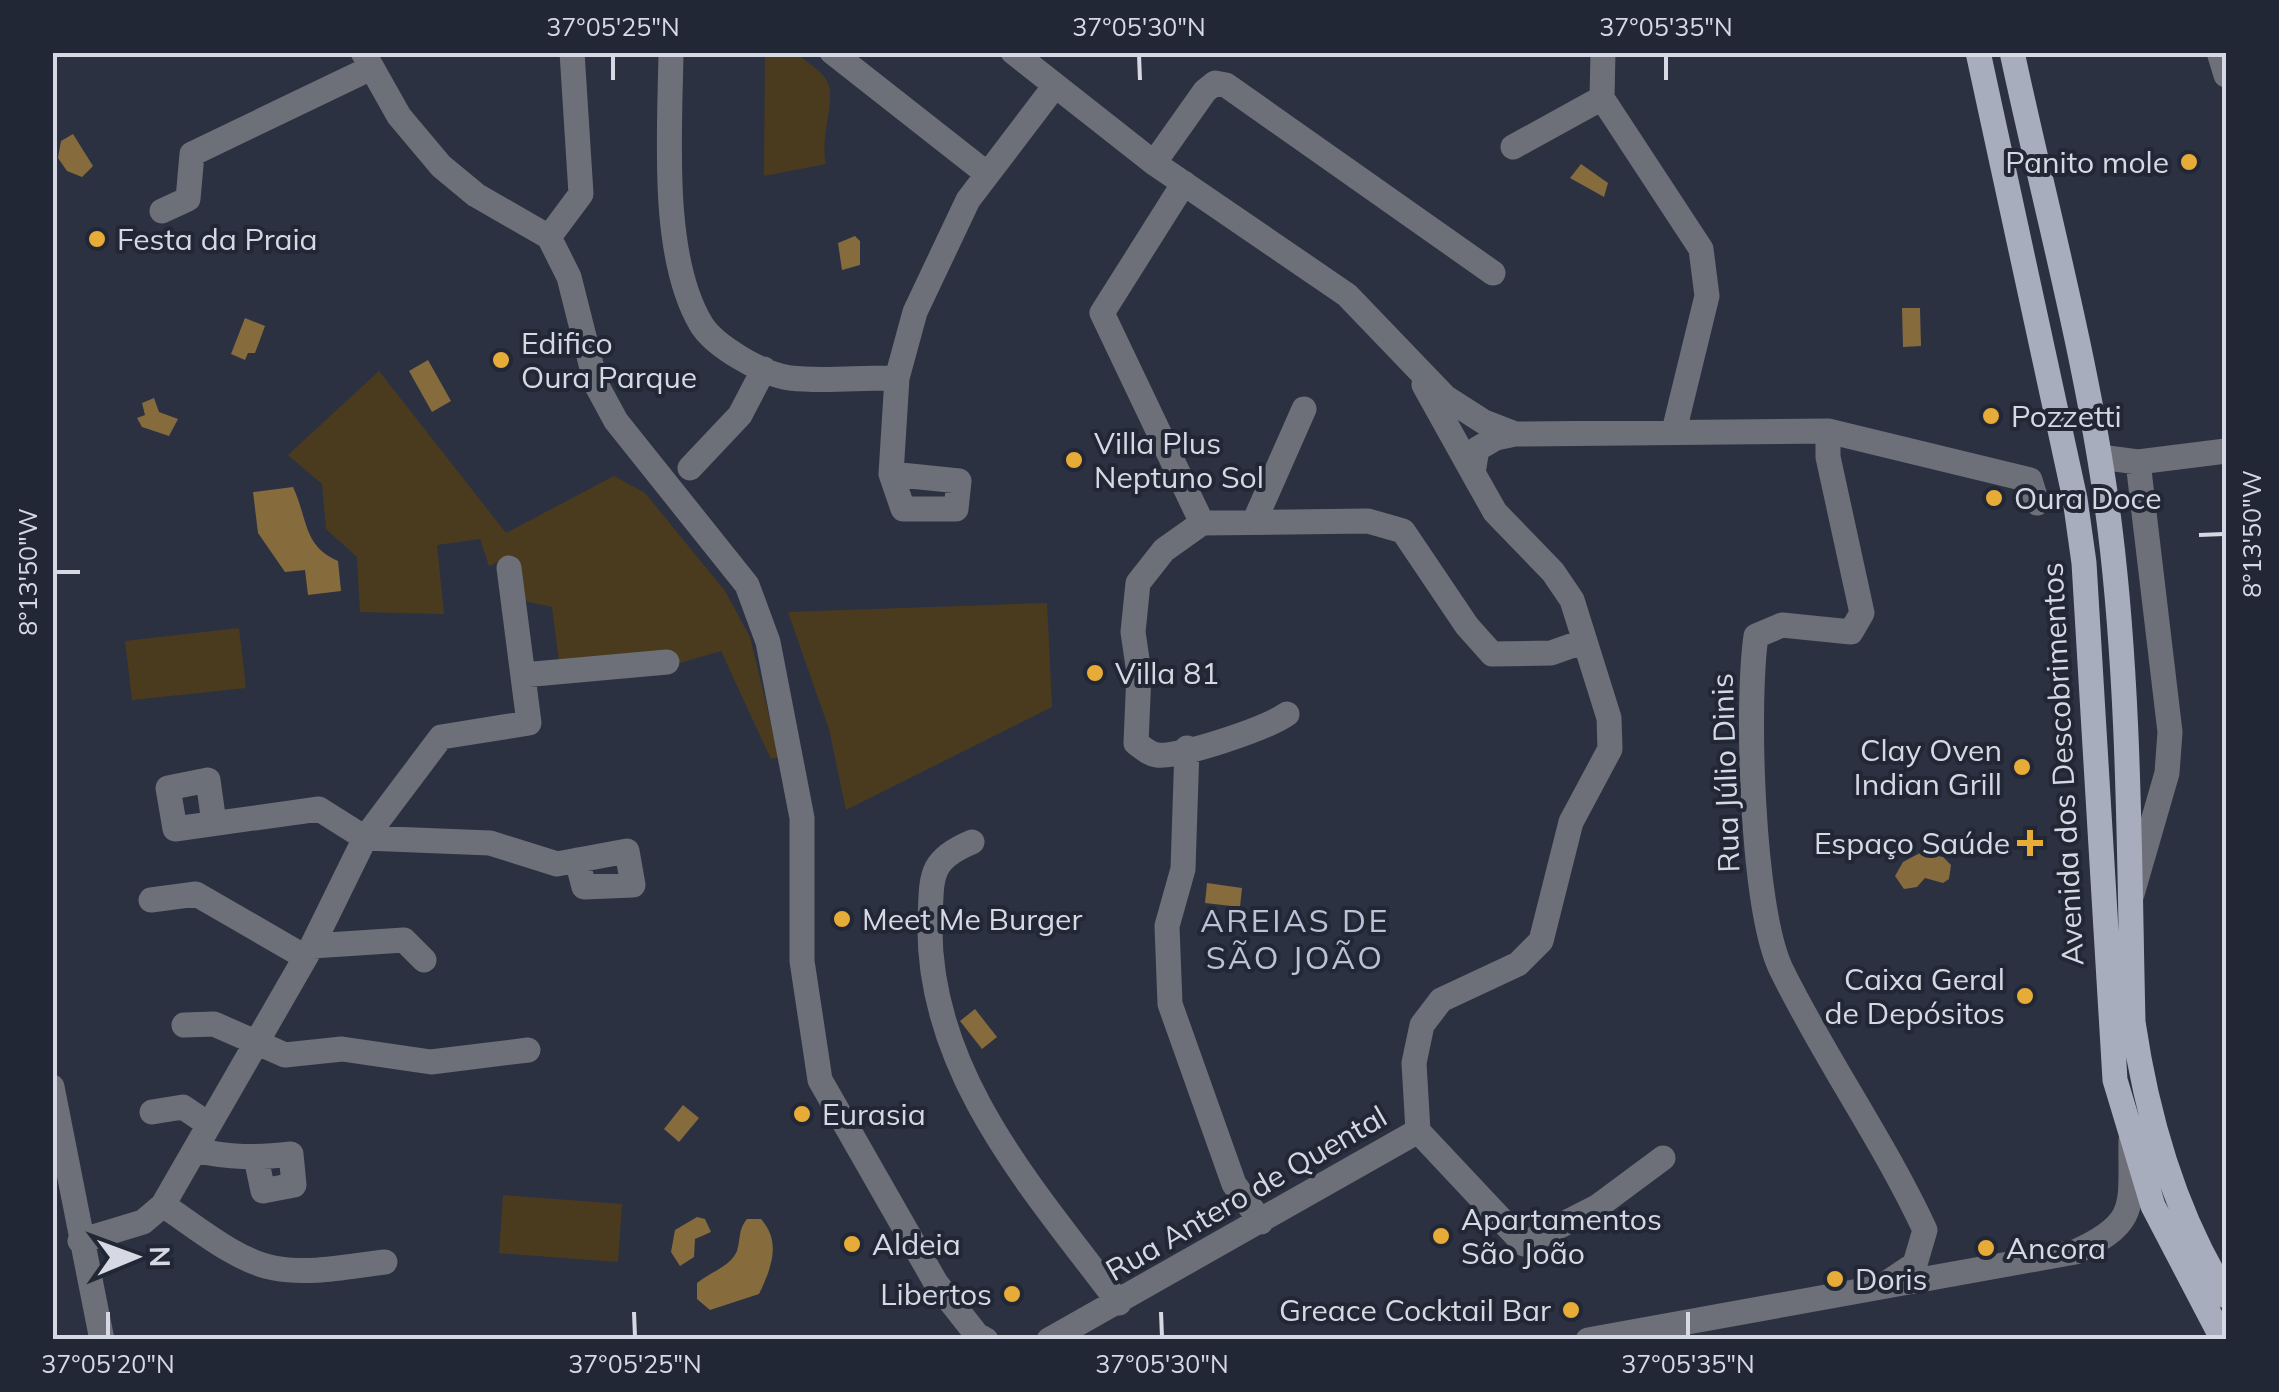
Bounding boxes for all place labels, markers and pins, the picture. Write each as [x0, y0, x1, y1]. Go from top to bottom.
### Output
place label: Panito mole [2005, 143, 2169, 181]
marker: Panito mole [2178, 151, 2200, 173]
place label: Festa da Praia [117, 220, 318, 258]
marker: Festa da Praia [86, 228, 108, 250]
place label: Edifico Oura Parque [521, 324, 697, 396]
marker: Edifico Oura Parque [490, 349, 512, 371]
place label: Pozzetti [2011, 397, 2122, 435]
marker: Pozzetti [1980, 405, 2002, 427]
place label: Villa Plus Neptuno Sol [1094, 424, 1264, 496]
marker: Villa Plus Neptuno Sol [1063, 449, 1085, 471]
place label: Oura Doce [2014, 479, 2161, 517]
marker: Oura Doce [1983, 487, 2005, 509]
place label: Villa 81 [1115, 654, 1219, 692]
marker: Villa 81 [1084, 662, 1106, 684]
place label: Clay Oven Indian Grill [1854, 731, 2002, 803]
marker: Clay Oven Indian Grill [2011, 756, 2033, 778]
place label: Espaço Saúde [1814, 824, 2010, 862]
marker: Espaço Saúde [2019, 832, 2041, 854]
place label: Meet Me Burger [862, 900, 1082, 938]
marker: Meet Me Burger [831, 908, 853, 930]
place label: Caixa Geral de Depósitos [1825, 960, 2005, 1032]
marker: Caixa Geral de Depósitos [2014, 985, 2036, 1007]
place label: Eurasia [822, 1095, 926, 1133]
marker: Eurasia [791, 1103, 813, 1125]
place label: Apartamentos São João [1461, 1200, 1662, 1272]
place label: Aldeia [872, 1225, 961, 1263]
marker: Apartamentos São João [1430, 1225, 1452, 1247]
place label: Ancora [2006, 1229, 2106, 1267]
marker: Aldeia [841, 1233, 863, 1255]
marker: Ancora [1975, 1237, 1997, 1259]
place label: Doris [1855, 1260, 1927, 1298]
marker: Doris [1824, 1268, 1846, 1290]
place label: Libertos [880, 1275, 992, 1313]
marker: Libertos [1001, 1283, 1023, 1305]
place label: Greace Cocktail Bar [1279, 1291, 1551, 1329]
marker: Greace Cocktail Bar [1560, 1299, 1582, 1321]

